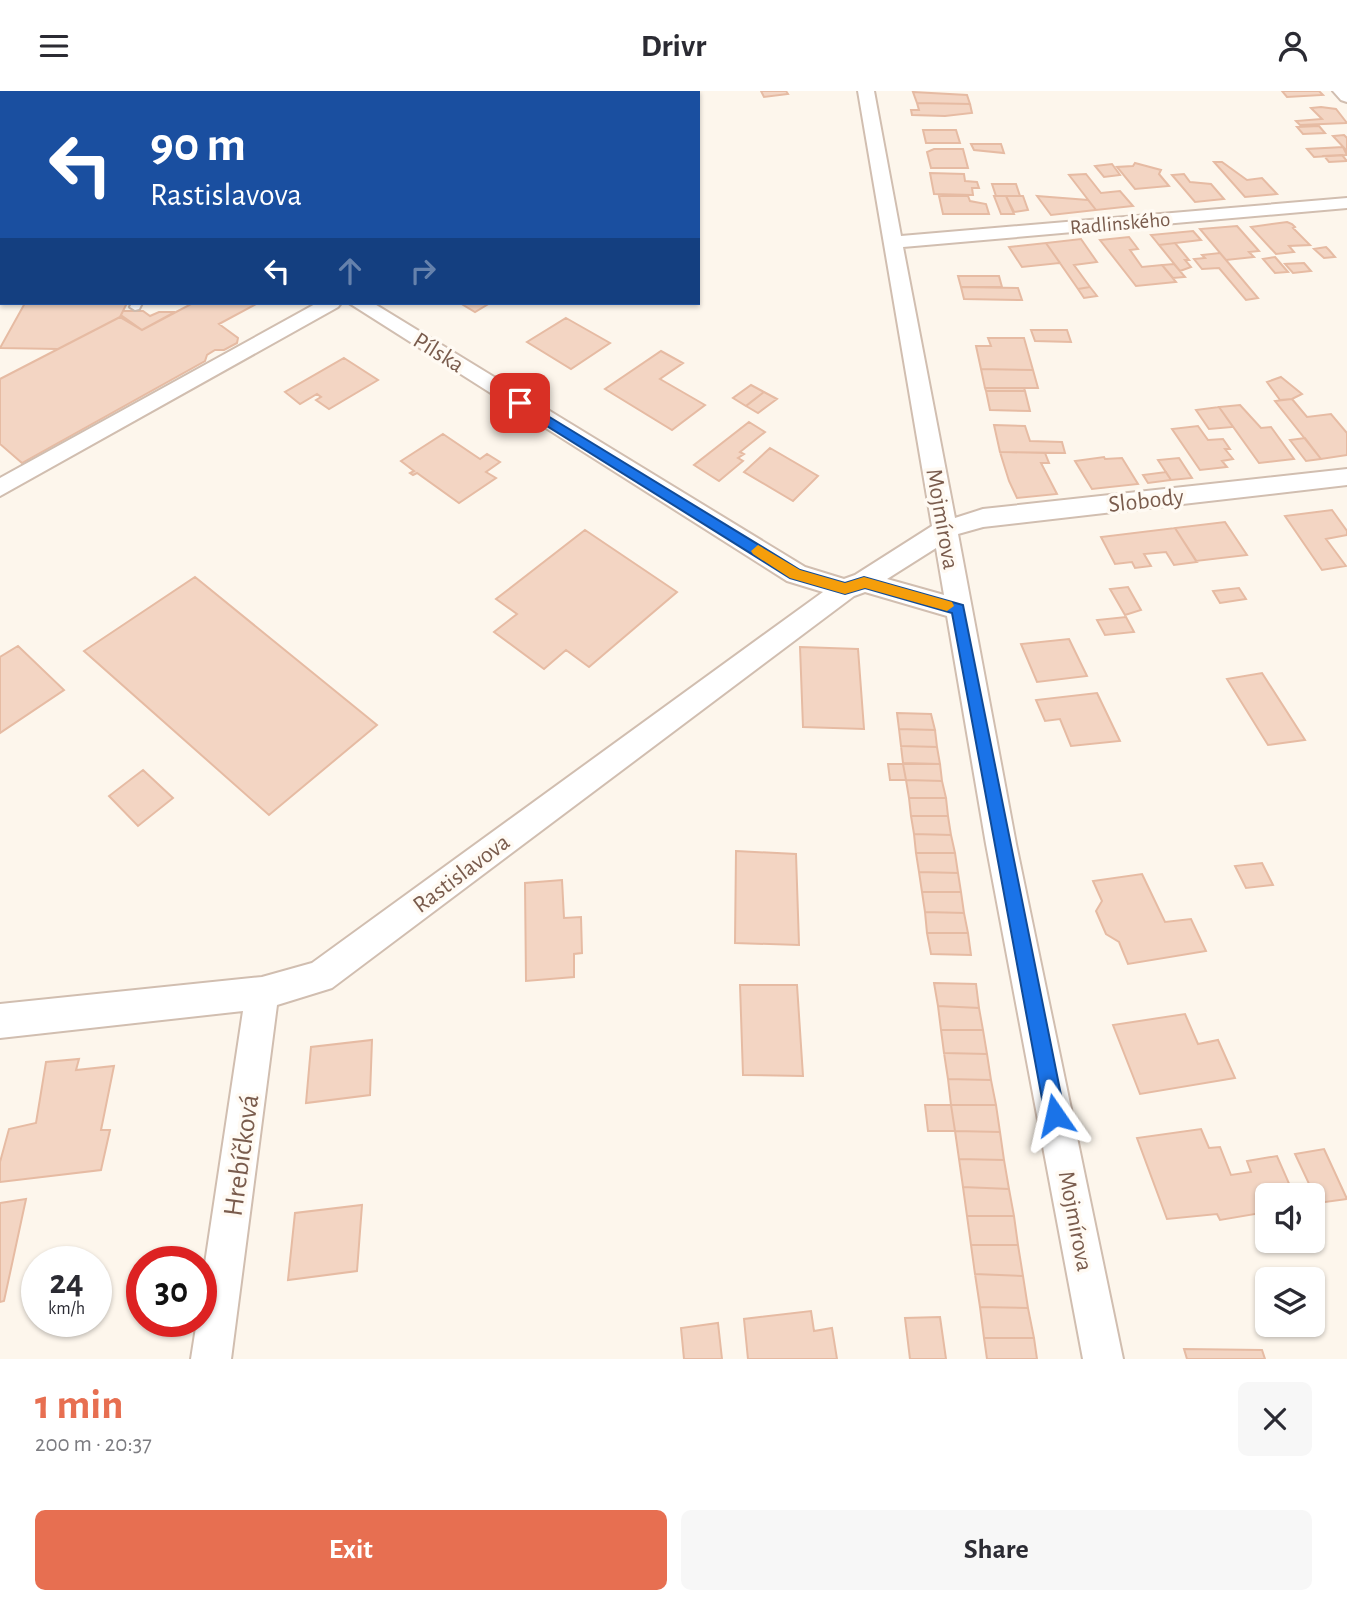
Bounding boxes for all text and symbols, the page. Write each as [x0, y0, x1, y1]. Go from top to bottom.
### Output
icon: menu [35, 27, 73, 65]
icon: person [1274, 27, 1312, 65]
text: Drivr [641, 30, 706, 62]
icon: left [35, 119, 126, 210]
text: 90 m [150, 121, 246, 170]
text: Rastislavova [150, 179, 302, 211]
street label: Radlinského [1069, 209, 1171, 238]
icon: left [258, 252, 296, 290]
icon: ahead [331, 252, 369, 290]
icon: right [404, 252, 442, 290]
street label: Pílska [409, 328, 468, 378]
pin [490, 373, 550, 433]
icon: arrive [501, 384, 539, 422]
street label: Mojmírova [921, 467, 963, 571]
street label: Slobody [1107, 485, 1185, 517]
street label: Rastislavova [409, 830, 514, 918]
position arrow [1018, 1078, 1092, 1152]
street label: Hrebíčková [220, 1092, 264, 1218]
street label: Mojmírova [1054, 1169, 1096, 1273]
map controls [1255, 1183, 1325, 1337]
button: sound [1255, 1183, 1325, 1253]
speed limit sign: 30 [126, 1246, 217, 1337]
text: 24 [49, 1265, 84, 1300]
button: layers [1255, 1267, 1325, 1337]
text: km/h [48, 1300, 85, 1318]
button: close [1238, 1382, 1312, 1456]
text: 1 min [35, 1384, 124, 1426]
text: 200 m · 20:37 [35, 1433, 152, 1456]
button: Exit [35, 1510, 667, 1590]
button: Share [681, 1510, 1312, 1590]

